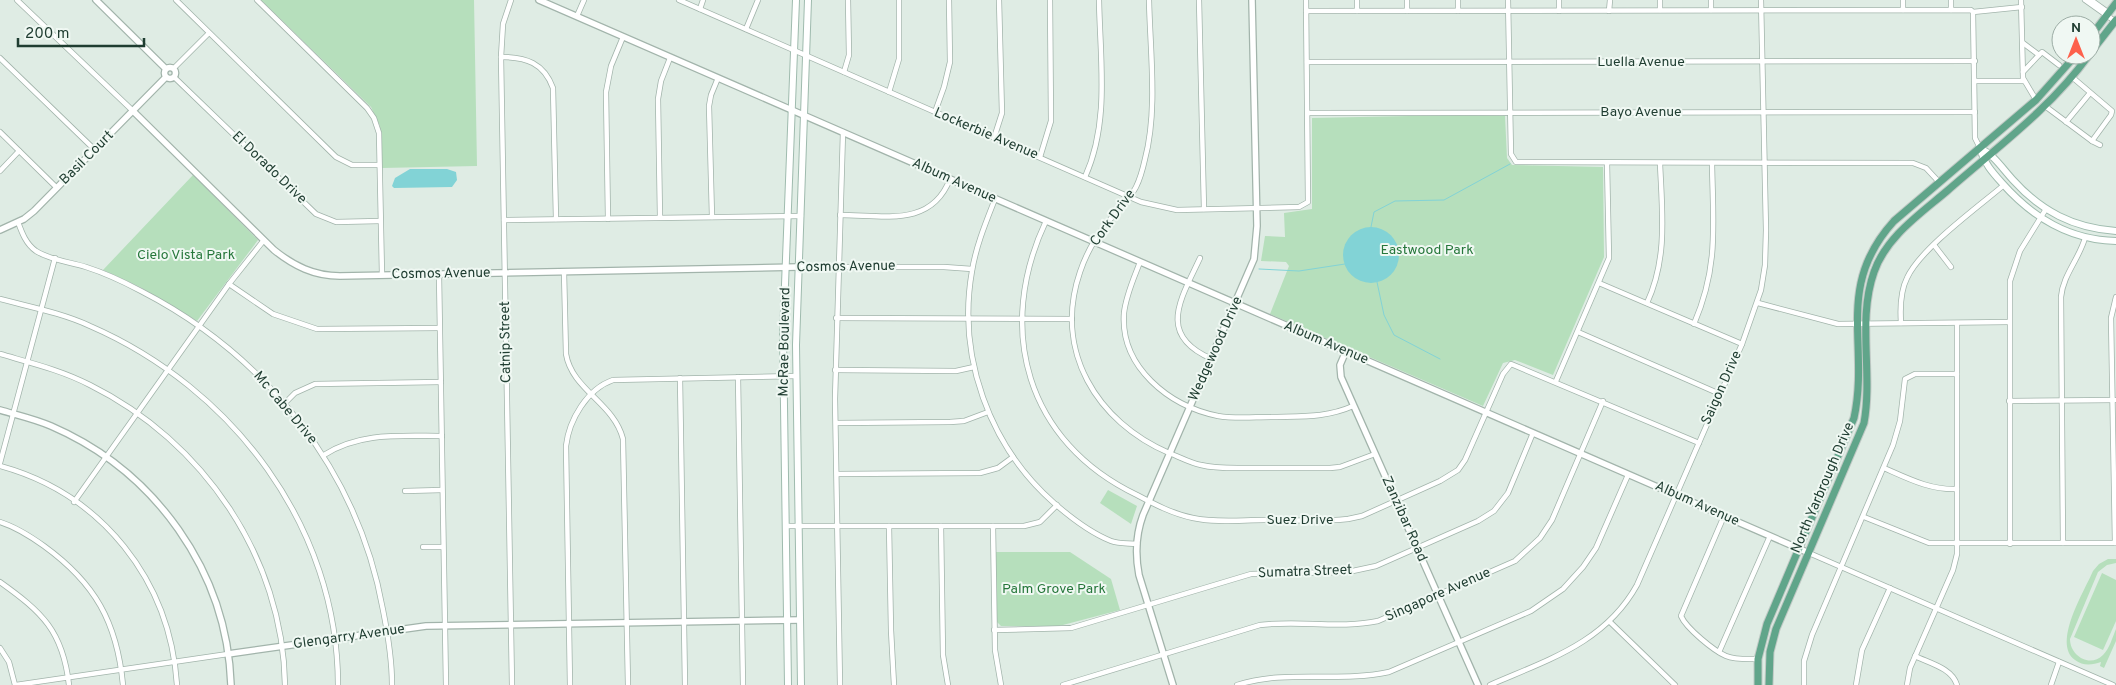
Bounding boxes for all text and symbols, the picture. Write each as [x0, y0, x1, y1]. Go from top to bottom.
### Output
scale bar [18, 15, 144, 47]
north arrow [2051, 15, 2101, 65]
text: N [2071, 20, 2081, 37]
text: 200 m [25, 25, 70, 44]
street label: Luella Avenue [1597, 54, 1685, 71]
street label: Lockerbie Avenue [931, 104, 1041, 164]
street label: Bayo Avenue [1600, 104, 1682, 121]
street label: Basil Court [56, 127, 118, 189]
street label: El Dorado Drive [228, 128, 310, 208]
street label: Album Avenue [909, 155, 999, 207]
street label: Cork Drive [1087, 186, 1139, 250]
park label: Eastwood Park [1380, 242, 1474, 259]
park label: Cielo Vista Park [137, 247, 235, 264]
street label: Cosmos Avenue [796, 258, 896, 276]
street label: Cosmos Avenue [391, 265, 491, 283]
street label: McRae Boulevard [776, 287, 794, 397]
street label: Wedgewood Drive [1185, 294, 1247, 404]
street label: Catnip Street [497, 301, 515, 383]
street label: Album Avenue [1281, 318, 1371, 368]
street label: Saigon Drive [1698, 348, 1746, 428]
street label: Mc Cabe Drive [250, 368, 320, 448]
street label: North Yarbrough Drive [1788, 420, 1858, 556]
street label: Zanzibar Road [1378, 474, 1430, 564]
street label: Album Avenue [1652, 478, 1742, 530]
street label: Suez Drive [1266, 512, 1334, 529]
street label: Sumatra Street [1257, 562, 1353, 582]
street label: Singapore Avenue [1383, 564, 1493, 626]
park label: Palm Grove Park [1002, 581, 1106, 598]
street label: Glengarry Avenue [292, 621, 406, 653]

